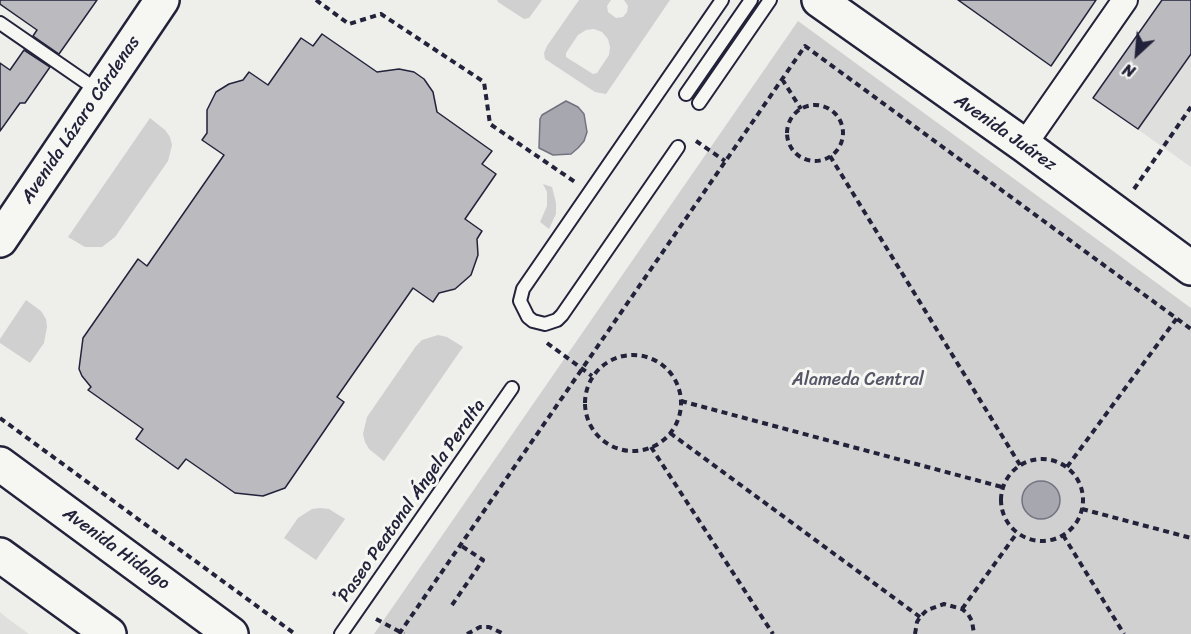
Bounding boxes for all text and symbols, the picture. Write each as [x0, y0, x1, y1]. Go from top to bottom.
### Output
north arrow [1107, 24, 1167, 84]
street label: Avenida Lázaro Cárdenas [17, 32, 145, 208]
text: N [1118, 55, 1140, 86]
street label: Avenida Juárez [950, 90, 1060, 176]
park label: Alameda Central [792, 369, 924, 391]
street label: Paseo Peatonal Ángela Peralta [334, 396, 490, 606]
street label: Avenida Hidalgo [58, 503, 174, 595]

